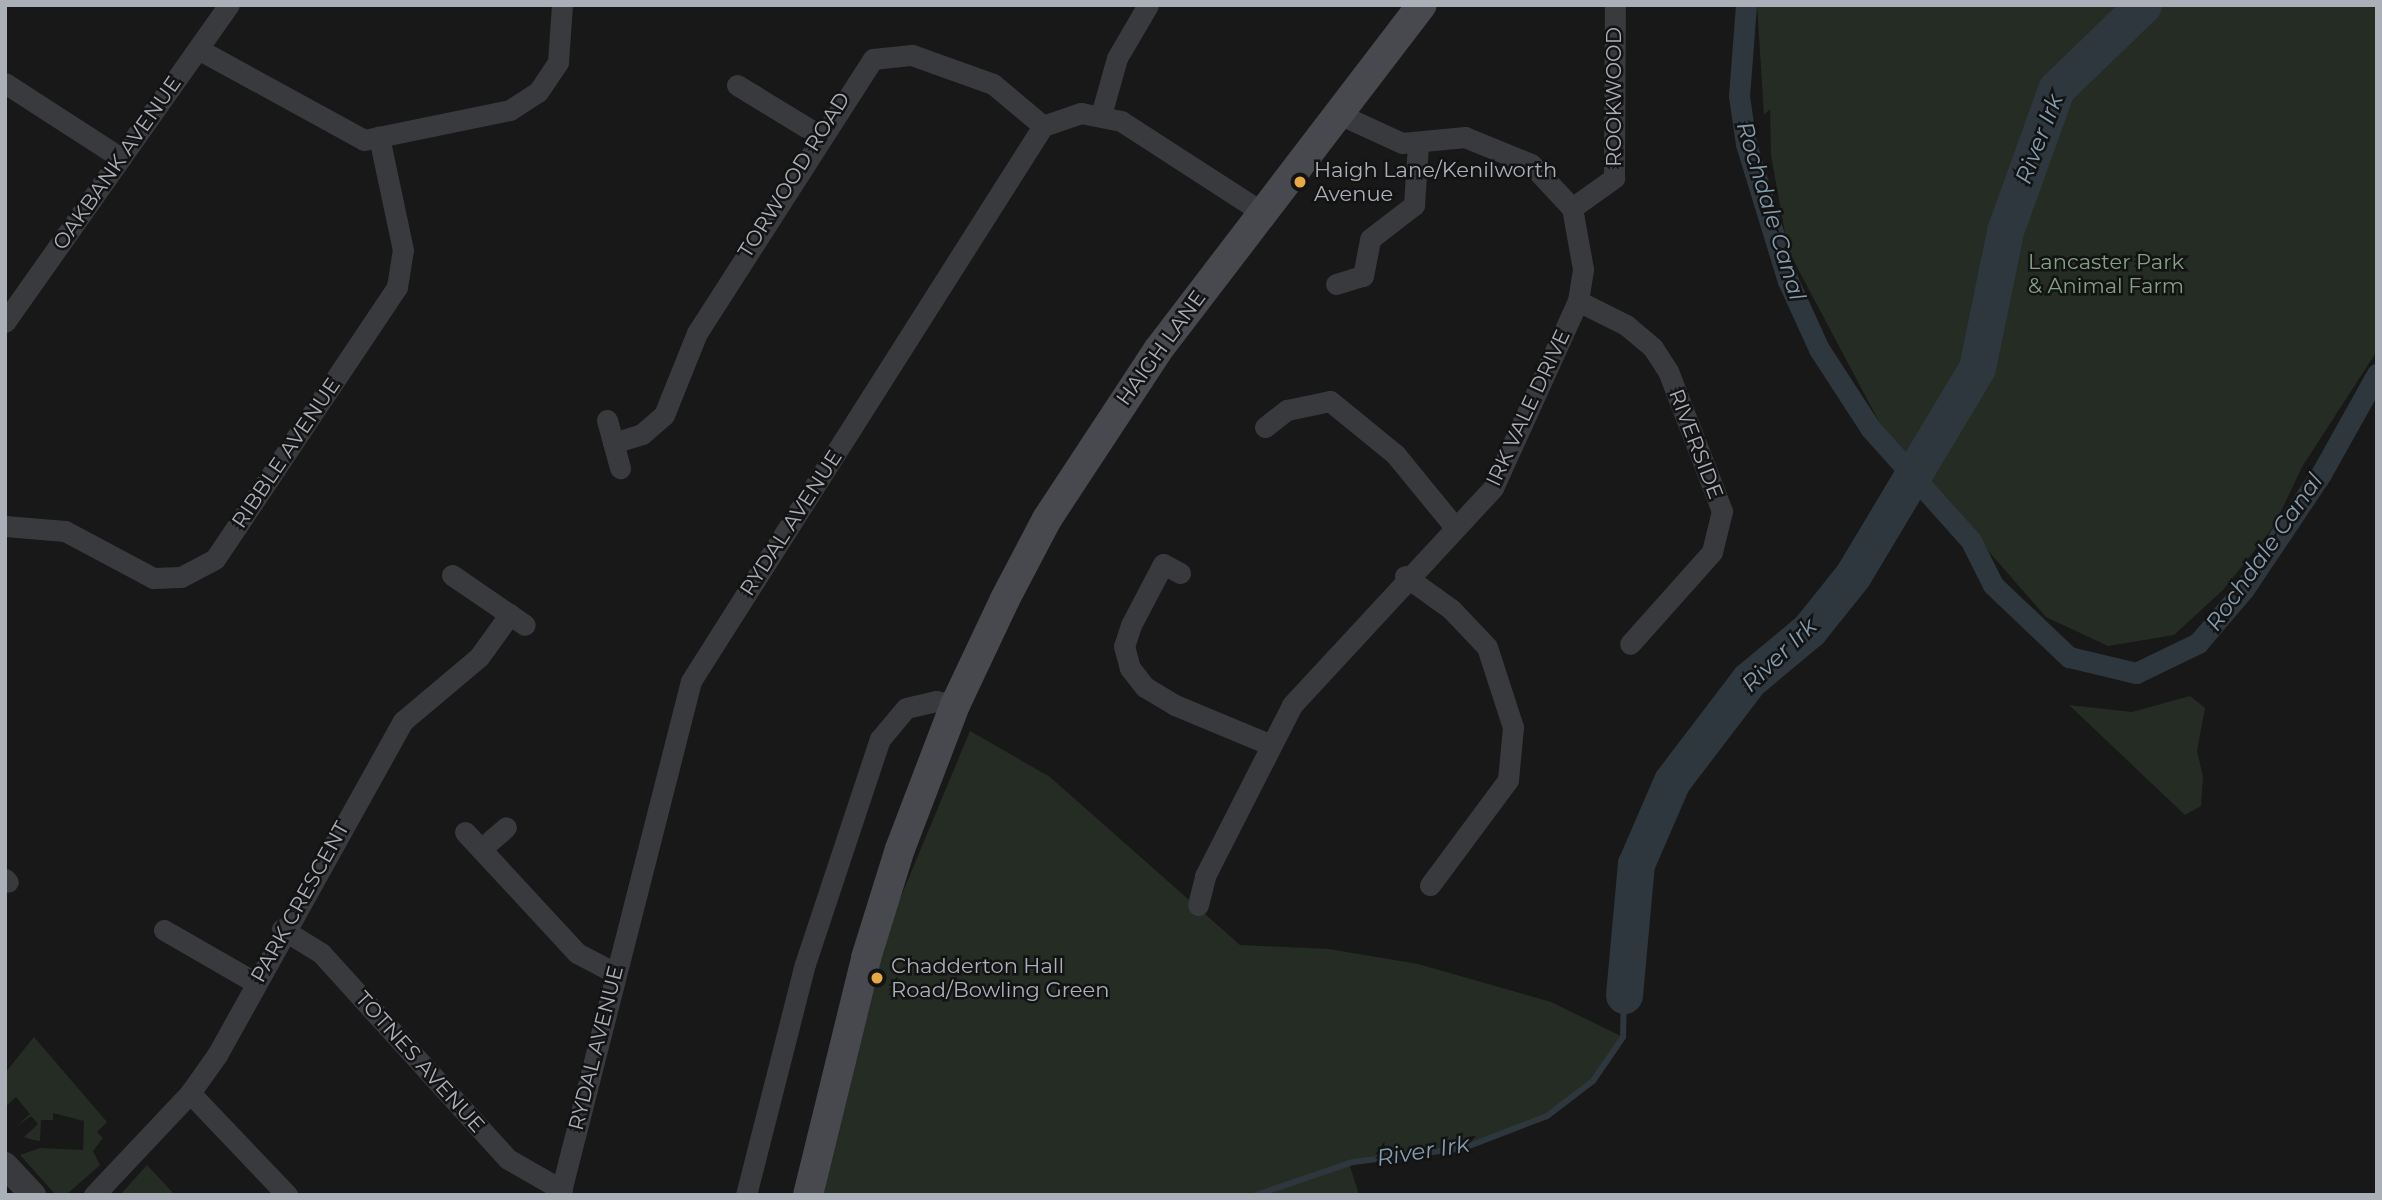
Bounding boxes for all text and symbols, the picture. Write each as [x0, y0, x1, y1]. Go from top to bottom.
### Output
street label: ROOKWOOD [1601, 27, 1627, 167]
street label: OAKBANK AVENUE [48, 71, 186, 255]
street label: TORWOOD ROAD [733, 87, 855, 263]
water label: River Irk [2009, 90, 2069, 188]
water label: Rochdale Canal [1731, 118, 1811, 304]
place label: Haigh Lane/Kenilworth Avenue [1314, 157, 1557, 207]
marker: Haigh Lane/Kenilworth Avenue [1292, 174, 1308, 190]
park label: Lancaster Park & Animal Farm [2028, 249, 2184, 299]
street label: HAIGH LANE [1111, 286, 1211, 410]
street label: IRK VALE DRIVE [1481, 326, 1575, 490]
street label: RIBBLE AVENUE [226, 373, 346, 533]
street label: RIVERSIDE [1664, 386, 1728, 502]
street label: RYDAL AVENUE [735, 445, 847, 601]
water label: Rochdale Canal [2199, 468, 2329, 636]
water label: River Irk [1736, 613, 1822, 697]
street label: PARK CRESCENT [245, 817, 355, 987]
place label: Chadderton Hall Road/Bowling Green [891, 953, 1109, 1003]
street label: RYDAL AVENUE [563, 963, 629, 1133]
marker: Chadderton Hall Road/Bowling Green [869, 970, 885, 986]
street label: TOTNES AVENUE [350, 986, 490, 1138]
water label: River Irk [1375, 1130, 1471, 1172]

